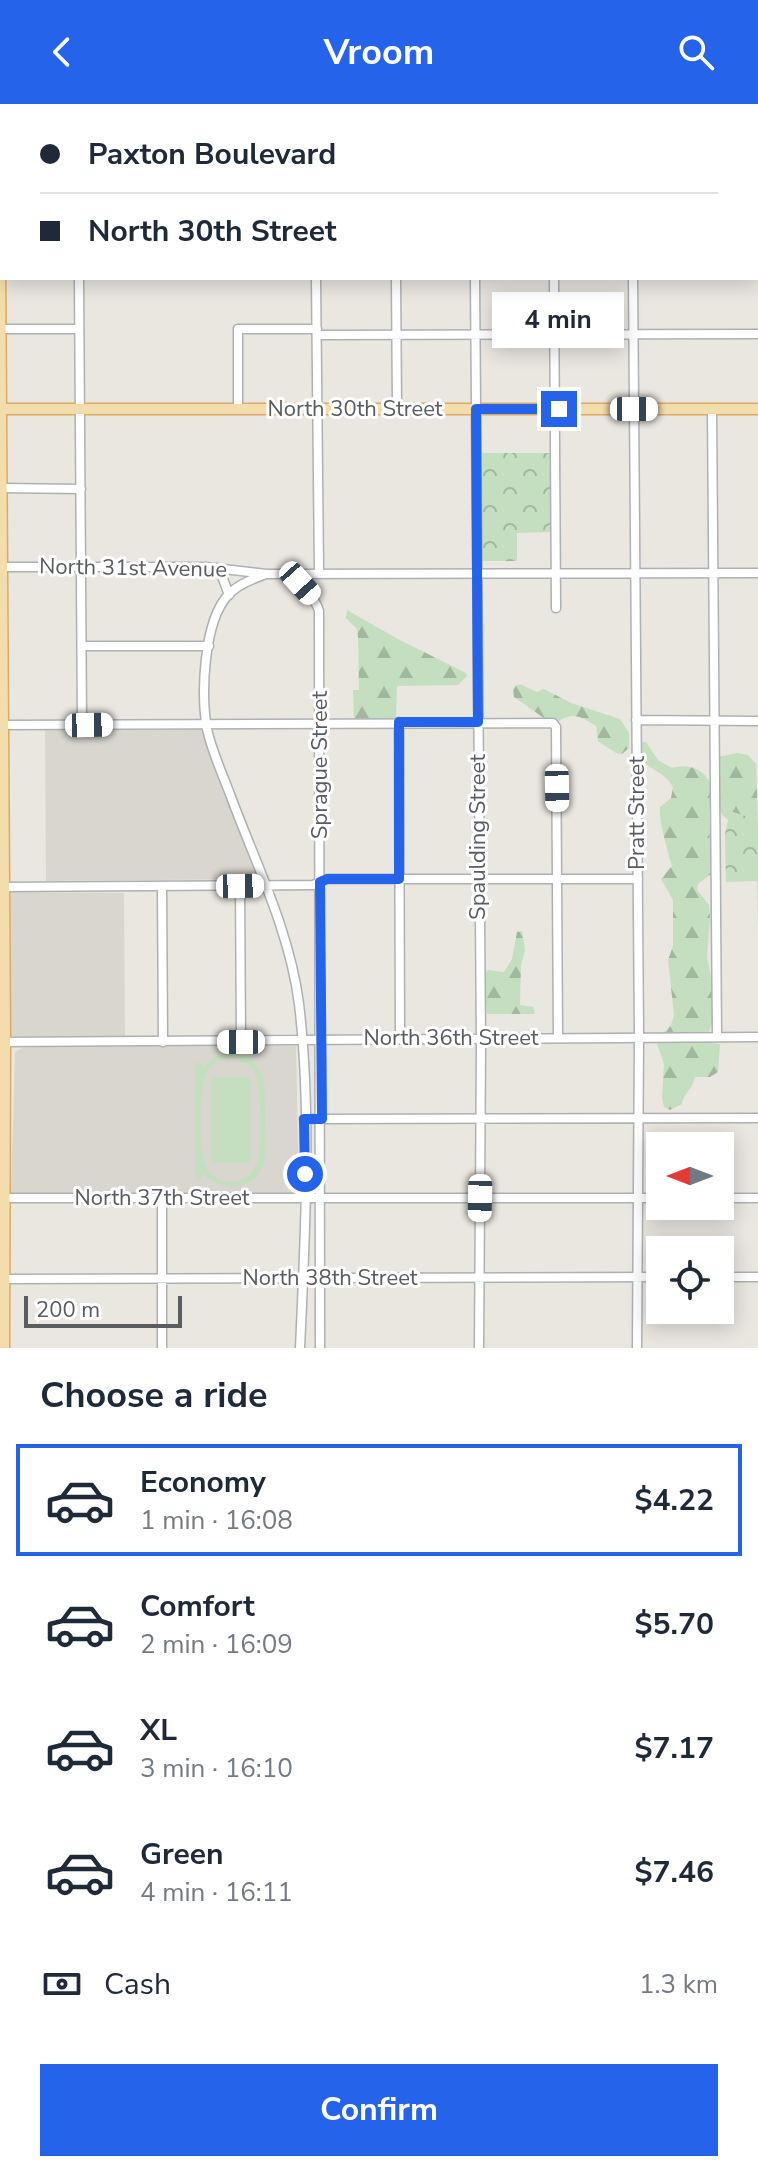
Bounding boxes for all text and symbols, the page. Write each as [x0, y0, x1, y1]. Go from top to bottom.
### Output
text: Vroom [324, 28, 434, 77]
icon: back [40, 30, 84, 74]
icon: search [674, 30, 718, 74]
text: Paxton Boulevard [88, 134, 336, 175]
text: North 30th Street [88, 211, 336, 252]
callout: 4 min [493, 293, 625, 349]
text: 4 min [524, 302, 592, 337]
route end [541, 391, 577, 427]
street label: North 30th Street [267, 394, 443, 424]
car [610, 397, 658, 421]
street label: North 31st Avenue [39, 551, 227, 585]
car [275, 557, 325, 609]
street label: Sprague Street [305, 691, 335, 839]
car [65, 713, 113, 737]
street label: Spaulding Street [463, 754, 493, 920]
street label: Pratt Street [622, 756, 652, 870]
car [545, 764, 569, 812]
car [216, 874, 264, 898]
street label: North 36th Street [363, 1023, 539, 1053]
car [217, 1030, 265, 1054]
north arrow [646, 1132, 734, 1220]
map controls [646, 1132, 734, 1324]
route start [287, 1156, 323, 1192]
car [468, 1174, 492, 1222]
street label: North 37th Street [74, 1183, 250, 1213]
button: locate [646, 1236, 734, 1324]
street label: North 38th Street [242, 1263, 418, 1293]
scale bar [24, 1292, 182, 1328]
text: 200 m [36, 1295, 100, 1325]
text: Choose a ride [40, 1371, 268, 1420]
text: Economy [140, 1462, 266, 1503]
icon: car [44, 1464, 116, 1536]
text: $4.22 [635, 1480, 714, 1521]
text: 1 min · 16:08 [140, 1503, 293, 1538]
text: Comfort [140, 1586, 255, 1627]
icon: car [44, 1588, 116, 1660]
text: $5.70 [635, 1604, 714, 1645]
text: 2 min · 16:09 [140, 1627, 293, 1662]
text: XL [140, 1710, 177, 1751]
icon: car [44, 1712, 116, 1784]
text: $7.17 [635, 1728, 714, 1769]
text: 3 min · 16:10 [140, 1751, 293, 1786]
text: Green [140, 1834, 224, 1875]
icon: car [44, 1836, 116, 1908]
text: $7.46 [635, 1852, 714, 1893]
text: 4 min · 16:11 [140, 1875, 293, 1910]
icon: cash [40, 1962, 84, 2006]
text: Cash [104, 1964, 171, 2005]
text: 1.3 km [639, 1967, 718, 2002]
button: Confirm [40, 2064, 718, 2156]

